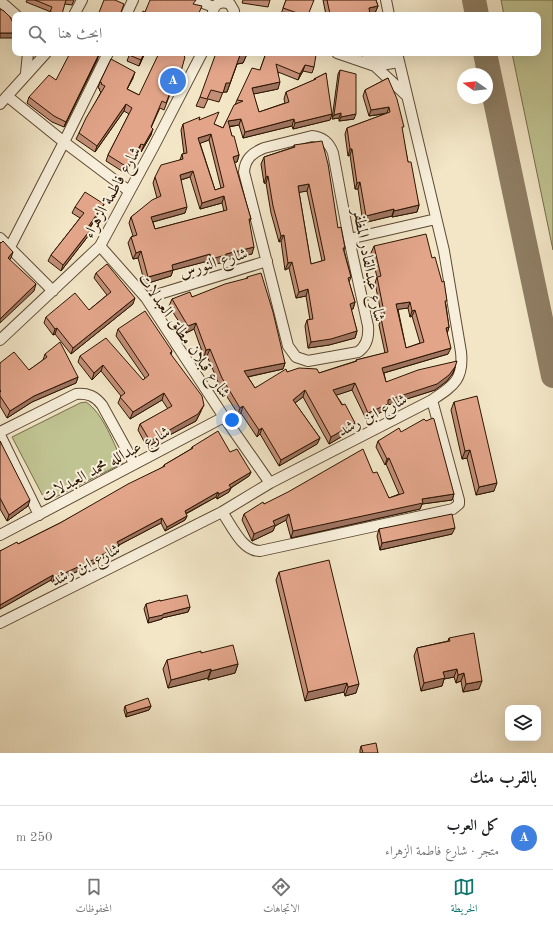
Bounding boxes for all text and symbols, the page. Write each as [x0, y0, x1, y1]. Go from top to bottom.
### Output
search box [12, 12, 541, 56]
icon: search [26, 23, 48, 45]
text: ابحث هنا [58, 27, 102, 42]
pin: A [160, 66, 186, 96]
north arrow [457, 68, 493, 104]
street label: شارع فاطمة الزهراء [80, 144, 148, 243]
street label: شارع عبدالقادر المظفر [345, 206, 387, 324]
street label: شارع النورس [178, 246, 251, 286]
street label: شارع قبلان مطلق العبدلات [131, 271, 232, 404]
street label: شارع ابن رشد [336, 392, 412, 444]
your location [222, 410, 242, 430]
street label: شارع عبدالله محمد العبدلات [39, 424, 175, 509]
street label: شارع ابن رشد [49, 542, 125, 594]
map controls [505, 705, 541, 741]
button: layers [505, 705, 541, 741]
text: بالقرب منك [469, 770, 537, 787]
text: كل العرب [447, 819, 499, 834]
text: 250 m [16, 831, 53, 844]
text: A [519, 831, 529, 844]
text: متجر · شارع فاطمة الزهراء [385, 845, 499, 858]
tab: المحفوظات [76, 876, 112, 919]
tab: الاتجاهات [263, 876, 300, 919]
tab: الخريطة [451, 876, 477, 919]

